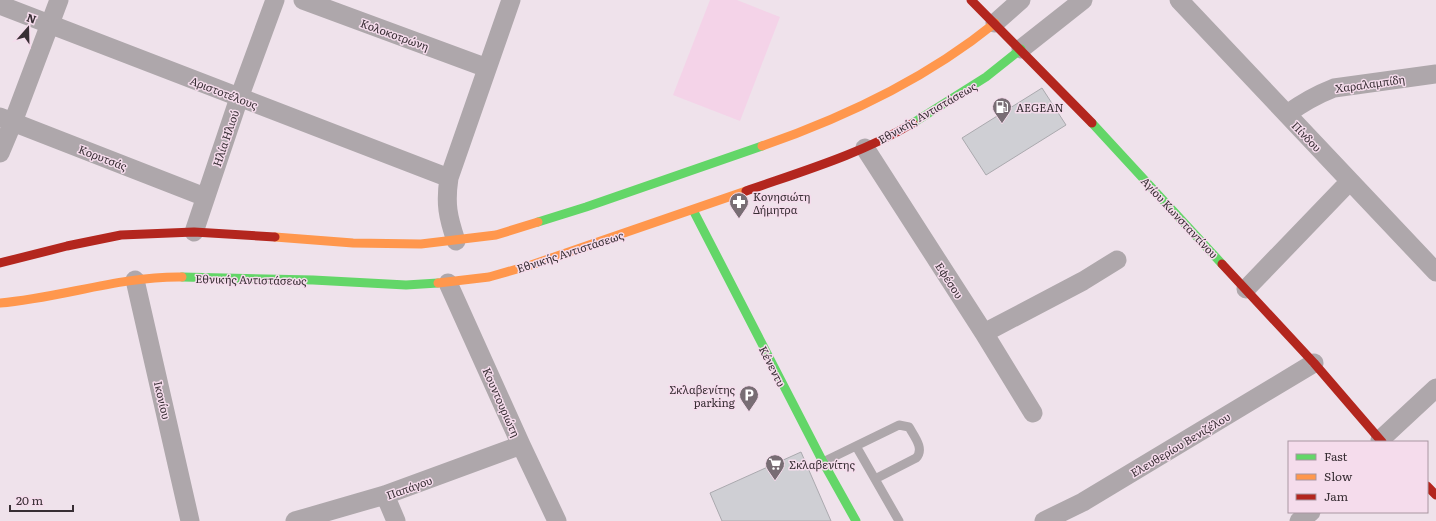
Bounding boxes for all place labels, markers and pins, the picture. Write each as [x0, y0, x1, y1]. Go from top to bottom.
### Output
fuel station icon: AEGEAN [991, 96, 1013, 124]
place label: AEGEAN [1016, 99, 1064, 115]
place label: Κονησιώτη Δήμητρα [753, 188, 810, 217]
pharmacy icon: Κονησιώτη Δήμητρα [728, 191, 750, 219]
place label: Σκλαβενίτης parking [669, 381, 736, 410]
parking icon: Σκλαβενίτης parking [738, 384, 760, 412]
supermarket icon: Σκλαβενίτης [764, 453, 786, 481]
place label: Σκλαβενίτης [789, 456, 855, 472]

